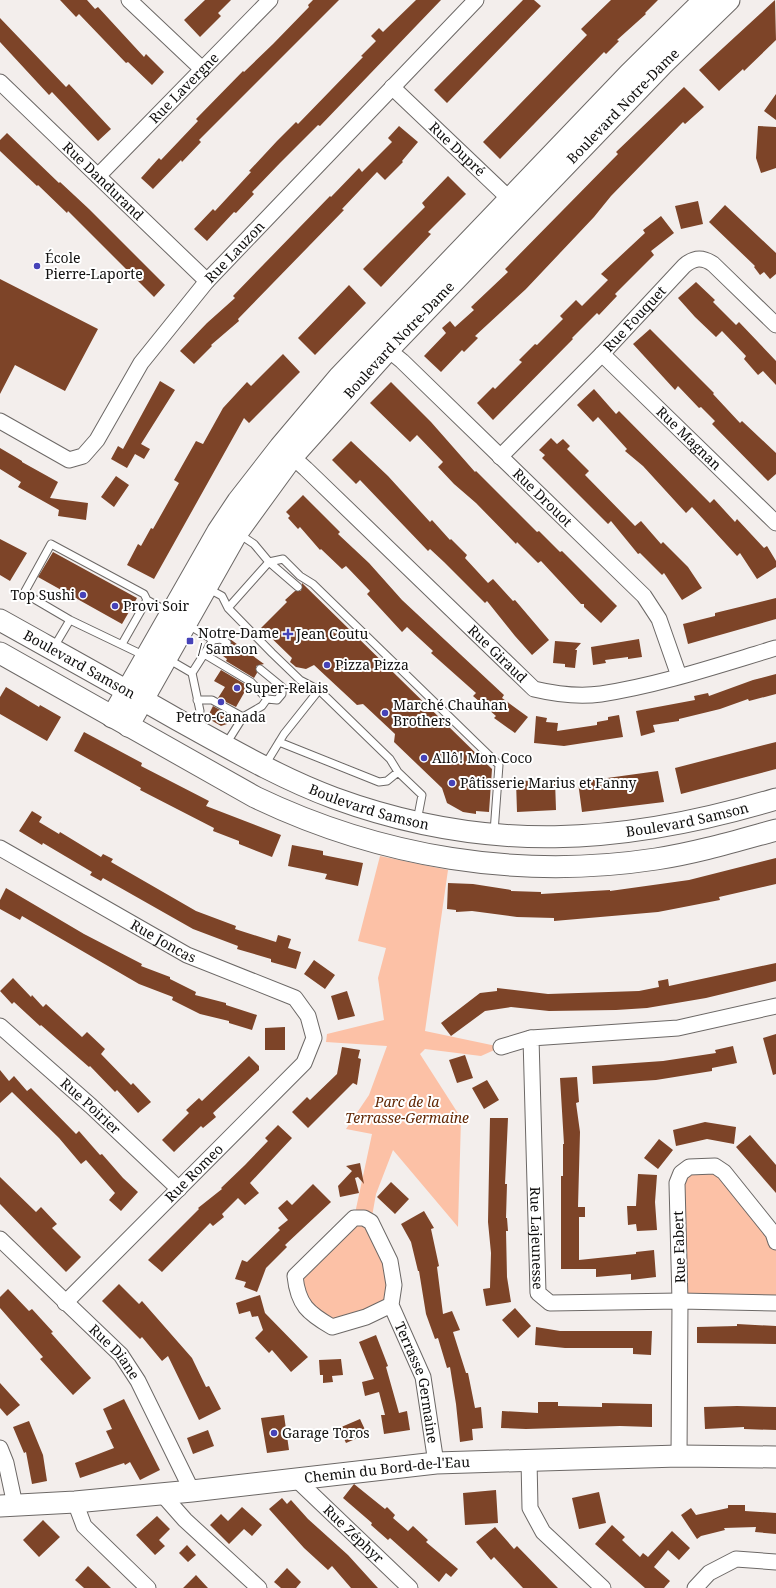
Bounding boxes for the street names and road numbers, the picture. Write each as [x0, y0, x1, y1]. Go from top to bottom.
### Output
street label: Boulevard Notre-Dame [562, 44, 683, 167]
street label: Rue Lavergne [145, 48, 223, 127]
street label: Rue Dupré [425, 117, 490, 180]
street label: Rue Dandurand [59, 137, 148, 224]
street label: Rue Lauzon [200, 217, 268, 287]
street label: Boulevard Notre-Dame [339, 277, 458, 402]
street label: Rue Fouquet [599, 281, 670, 356]
street label: Rue Magnan [652, 402, 726, 474]
street label: Rue Drouot [509, 464, 577, 531]
street label: Rue Giraud [464, 620, 532, 687]
street label: Boulevard Samson [20, 625, 139, 703]
street label: Boulevard Samson [306, 779, 431, 834]
street label: Boulevard Samson [625, 797, 751, 841]
street label: Rue Joncas [127, 915, 199, 967]
street label: Rue Poirier [57, 1073, 125, 1139]
street label: Rue Romeo [160, 1139, 227, 1206]
street label: Rue Lajeunesse [526, 1186, 548, 1290]
street label: Rue Fabert [668, 1210, 689, 1284]
street label: Terrasse Germaine [391, 1319, 443, 1444]
street label: Rue Diane [85, 1320, 144, 1383]
street label: Chemin du Bord-de-l'Eau [303, 1452, 470, 1487]
street label: Rue Zéphyr [319, 1500, 388, 1567]

